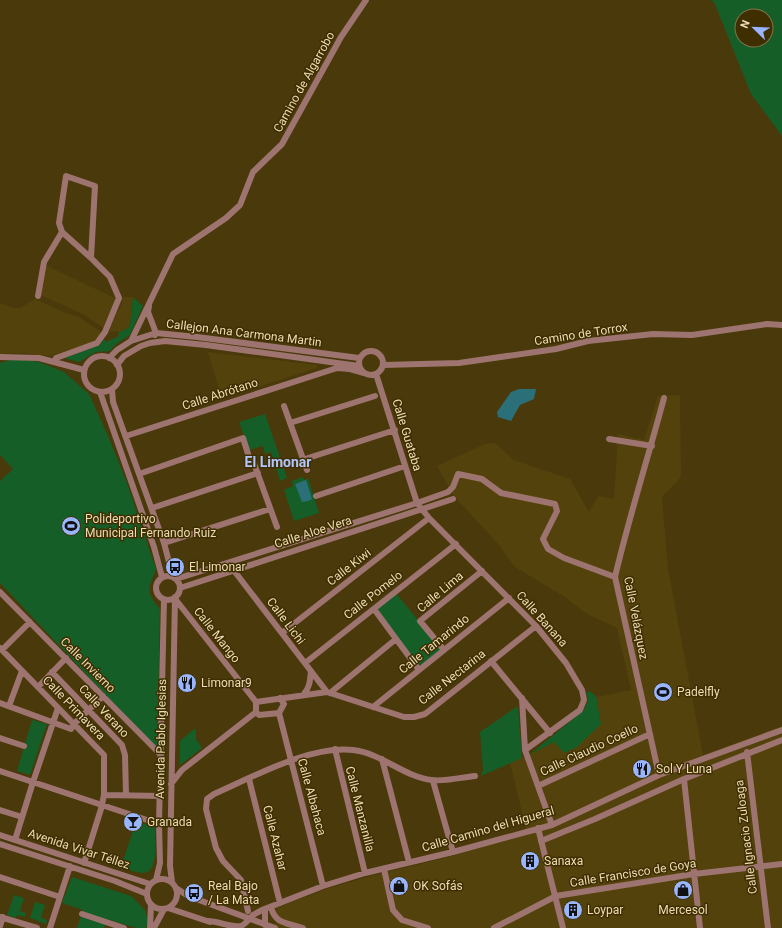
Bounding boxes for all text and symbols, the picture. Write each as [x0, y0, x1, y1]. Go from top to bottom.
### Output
north arrow [734, 8, 774, 48]
text: N [738, 18, 753, 30]
street label: Camino de Algarrobo [271, 29, 338, 135]
street label: Callejon Ana Carmona Martin [165, 317, 323, 349]
street label: Camino de Torrox [533, 320, 629, 348]
street label: Calle Abrótano [180, 375, 260, 413]
street label: Calle Guataba [389, 397, 425, 473]
district label: El Limonar [245, 454, 311, 470]
place label: Polideportivo Municipal Fernando Ruiz [85, 512, 216, 540]
street label: Calle Aloe Vera [273, 513, 353, 551]
sports icon: Polideportivo Municipal Fernando Ruiz [60, 515, 82, 537]
street label: Calle Kiwi [324, 545, 374, 588]
bus stop icon: El Limonar [164, 556, 186, 578]
place label: El Limonar [189, 560, 246, 574]
street label: Calle Pomelo [341, 568, 405, 622]
street label: Calle Lima [414, 569, 466, 615]
street label: Calle Velázquez [621, 575, 651, 661]
street label: Calle Banana [513, 588, 571, 650]
street label: Calle Lichi [264, 595, 308, 647]
street label: Calle Mango [191, 604, 243, 666]
street label: Calle Tamarindo [396, 611, 472, 677]
street label: Calle Invierno [58, 635, 119, 696]
street label: Calle Nectarina [416, 646, 488, 708]
restaurant icon: Limonar9 [176, 672, 198, 694]
street label: Calle Primavera [40, 673, 108, 743]
place label: Limonar9 [201, 676, 252, 690]
street label: Avenida Pablo Iglesias [153, 679, 169, 799]
sports icon: Padelfly [652, 681, 674, 703]
street label: Calle Verano [76, 682, 132, 740]
place label: Padelfly [677, 685, 720, 699]
street label: Calle Claudio Coello [538, 721, 640, 779]
street label: Calle Albahaca [295, 757, 329, 837]
restaurant icon: Sol Y Luna [631, 758, 653, 780]
place label: Sol Y Luna [656, 762, 712, 776]
street label: Calle Manzanilla [343, 765, 377, 853]
street label: Calle Ignacio Zuloaga [732, 779, 760, 895]
street label: Calle Camino del Higueral [420, 803, 556, 855]
street label: Calle Azahar [260, 804, 290, 872]
bar icon: Granada [122, 811, 144, 833]
place label: Granada [147, 815, 192, 829]
street label: Avenida Vivar Téllez [26, 826, 132, 872]
building icon: Sanaxa [519, 850, 541, 872]
place label: Sanaxa [544, 854, 583, 868]
street label: Calle Francisco de Goya [569, 856, 697, 890]
shop icon: OK Sofás [388, 875, 410, 897]
place label: Real Bajo / La Mata [208, 879, 259, 907]
place label: OK Sofás [413, 879, 463, 893]
shop icon: Mercesol [672, 879, 694, 901]
bus stop icon: Real Bajo / La Mata [183, 882, 205, 904]
building icon: Loypar [562, 899, 584, 921]
place label: Loypar [587, 903, 623, 917]
place label: Mercesol [658, 903, 708, 917]

